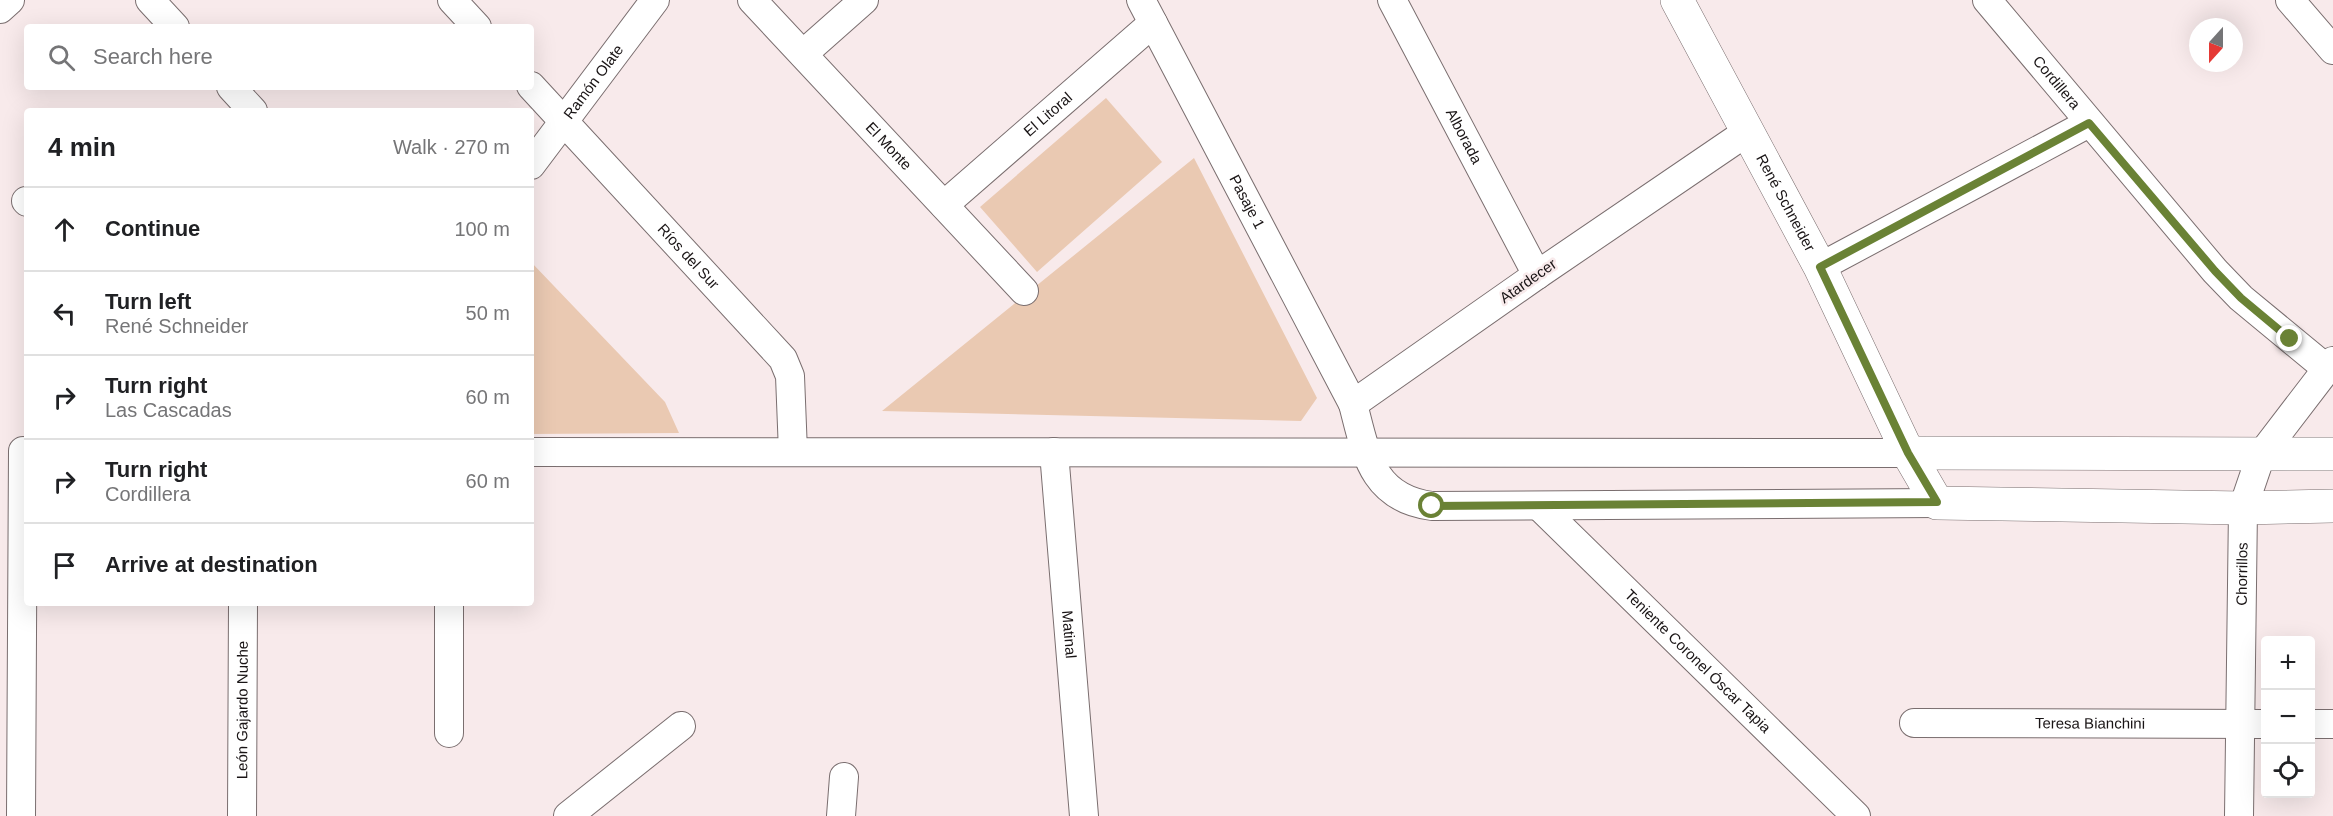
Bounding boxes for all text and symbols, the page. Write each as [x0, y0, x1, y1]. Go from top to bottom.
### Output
north arrow [2189, 18, 2243, 72]
search box [24, 24, 534, 90]
icon: search [45, 41, 78, 74]
street label: Ramón Olate [560, 41, 626, 122]
text: Search here [93, 44, 213, 69]
street label: Cordillera [2030, 52, 2085, 113]
street label: El Litoral [1020, 88, 1075, 140]
street label: Alborada [1443, 105, 1486, 167]
street label: El Monte [863, 118, 915, 173]
text: 4 min [48, 132, 116, 162]
text: Walk · 270 m [393, 136, 510, 158]
street label: René Schneider [1753, 151, 1819, 254]
street label: Pasaje 1 [1226, 172, 1268, 231]
icon: ahead [48, 213, 81, 246]
text: Continue [105, 216, 200, 241]
text: 100 m [454, 218, 510, 240]
street label: Ríos del Sur [654, 220, 723, 292]
street label: Atardecer [1496, 255, 1559, 306]
text: Turn left [105, 289, 191, 314]
icon: left [48, 297, 81, 330]
text: 50 m [466, 302, 510, 324]
text: René Schneider [105, 315, 248, 337]
route end [2276, 325, 2302, 351]
text: Turn right [105, 373, 207, 398]
icon: right [48, 381, 81, 414]
text: 60 m [466, 386, 510, 408]
text: Las Cascadas [105, 399, 232, 421]
text: Turn right [105, 457, 207, 482]
icon: right [48, 465, 81, 498]
text: 60 m [466, 470, 510, 492]
text: Cordillera [105, 483, 191, 505]
route start [1418, 492, 1444, 518]
street label: Chorrillos [2233, 542, 2251, 606]
icon: arrive [48, 549, 81, 582]
text: Arrive at destination [105, 552, 318, 577]
street label: Teniente Coronel Óscar Tapia [1622, 586, 1775, 736]
street label: Matinal [1059, 610, 1080, 659]
map controls [2261, 636, 2315, 798]
button: + [2261, 636, 2315, 690]
street label: León Gajardo Nuche [233, 641, 251, 779]
button: − [2261, 690, 2315, 744]
street label: Teresa Bianchini [2035, 714, 2145, 732]
button: locate [2261, 744, 2315, 798]

